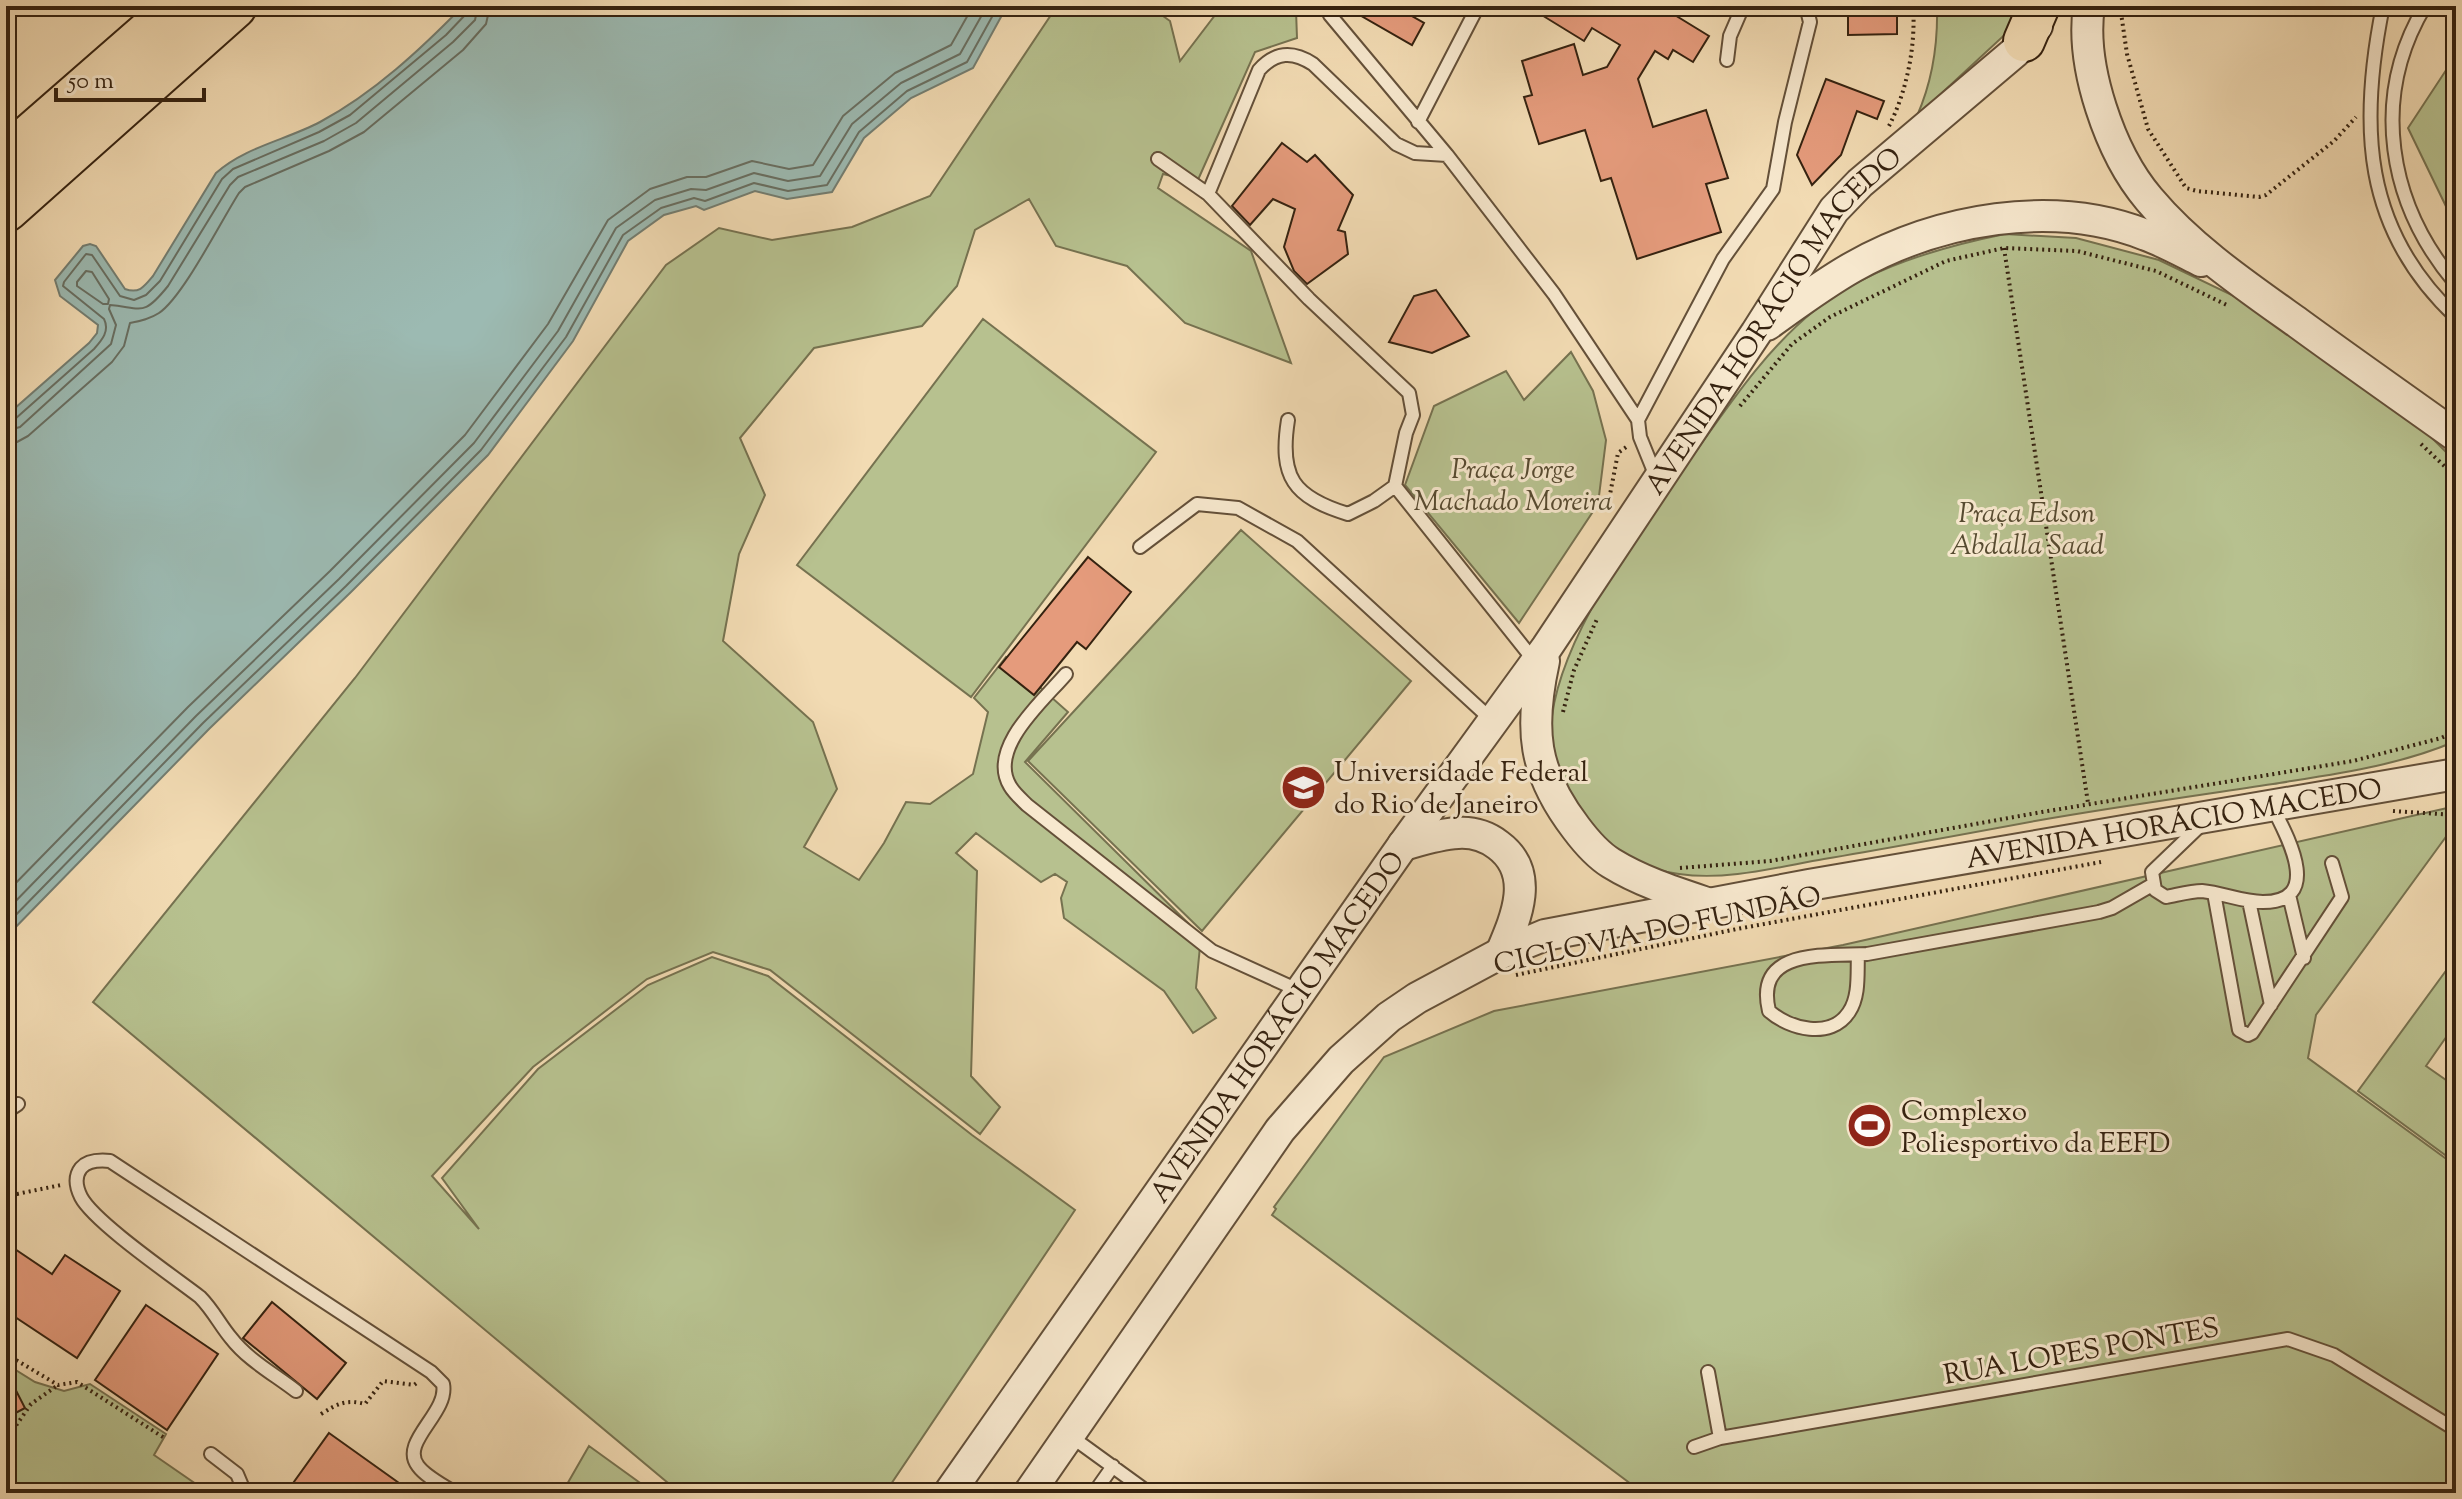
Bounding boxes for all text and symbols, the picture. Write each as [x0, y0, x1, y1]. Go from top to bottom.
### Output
scale bar [56, 52, 204, 102]
text: 50 m [66, 65, 114, 99]
street label: AVENIDA HORÁCIO MACEDO [1637, 139, 1912, 504]
park label: Praça Jorge Machado Moreira [1414, 451, 1612, 523]
park label: Praça Edson Abdalla Saad [1950, 495, 2104, 567]
place label: Universidade Federal do Rio de Janeiro [1334, 754, 1588, 826]
school or university icon: Universidade Federal do Rio de Janeiro [1279, 763, 1327, 811]
street label: AVENIDA HORÁCIO MACEDO [1963, 770, 2385, 881]
street label: AVENIDA HORÁCIO MACEDO [1141, 844, 1416, 1212]
street label: CICLOVIA DO FUNDÃO [1490, 878, 1825, 986]
place label: Complexo Poliesportivo da EEFD [1901, 1093, 2171, 1165]
sports icon: Complexo Poliesportivo da EEFD [1846, 1102, 1894, 1150]
street label: RUA LOPES PONTES [1940, 1309, 2223, 1397]

